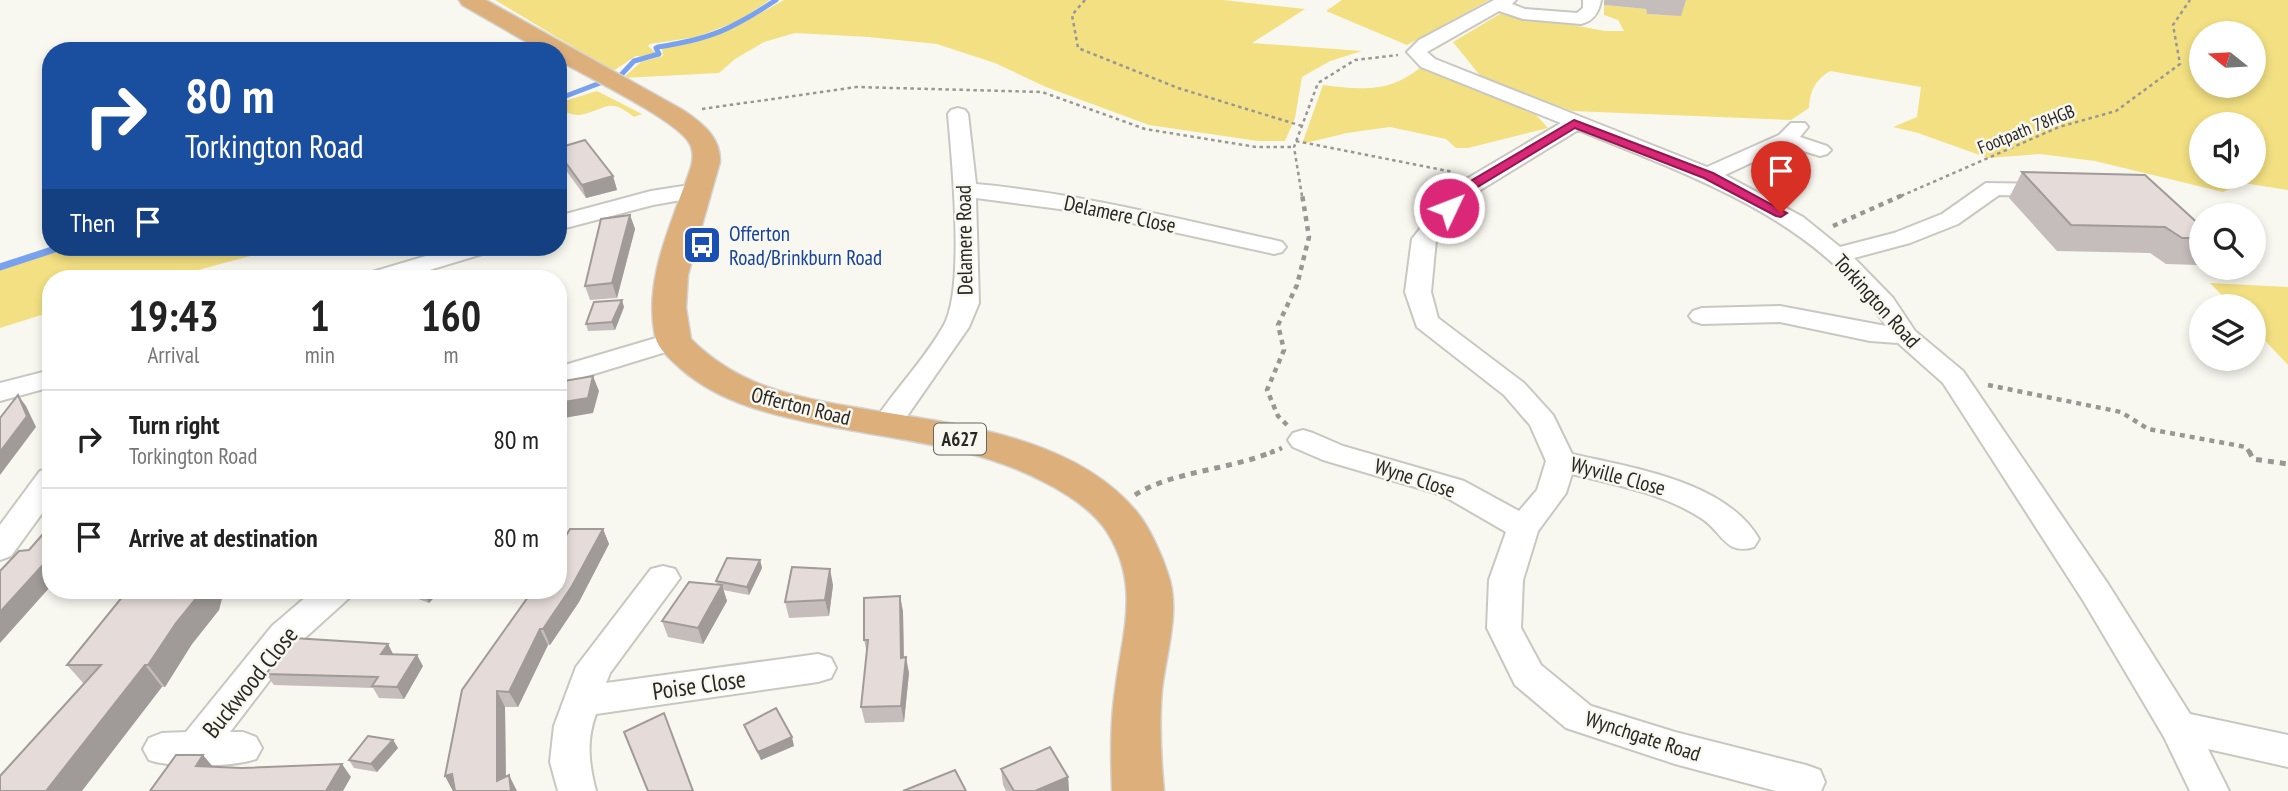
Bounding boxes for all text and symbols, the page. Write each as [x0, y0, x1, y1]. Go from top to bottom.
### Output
north arrow [2189, 21, 2266, 98]
map controls [2189, 21, 2266, 371]
text: 80 m [185, 63, 274, 127]
icon: right [70, 70, 161, 161]
street label: Footpath 78HGB [1974, 99, 2078, 159]
button: sound [2189, 112, 2266, 189]
text: Torkington Road [185, 125, 364, 167]
pin [1751, 141, 1811, 213]
icon: arrive [1762, 152, 1800, 190]
position arrow [1412, 171, 1486, 245]
street label: Delamere Road [950, 185, 978, 295]
street label: Delamere Close [1062, 189, 1178, 239]
icon: arrive [129, 203, 167, 241]
button: search [2189, 203, 2266, 280]
text: Then [70, 206, 115, 239]
place label: Offerton Road/Brinkburn Road [729, 220, 882, 271]
bus stop icon: Offerton Road/Brinkburn Road [681, 224, 723, 266]
street label: Torkington Road [1828, 248, 1926, 354]
text: 19:43 [128, 288, 219, 343]
text: 1 [310, 288, 330, 343]
text: 160 [421, 288, 481, 343]
button: layers [2189, 294, 2266, 371]
text: Arrival [147, 340, 199, 369]
text: min [305, 340, 335, 369]
text: m [443, 340, 458, 369]
street label: Offerton Road [749, 381, 853, 431]
text: Turn right [129, 408, 220, 441]
icon: right [70, 420, 108, 458]
text: 80 m [493, 423, 539, 456]
road number: A627 [934, 424, 986, 454]
text: Torkington Road [129, 441, 257, 470]
street label: Wyville Close [1568, 450, 1668, 502]
street label: Wyne Close [1371, 452, 1459, 504]
icon: arrive [70, 518, 108, 556]
text: Arrive at destination [129, 521, 318, 554]
text: 80 m [493, 521, 539, 554]
street label: Buckwood Close [196, 620, 304, 744]
street label: Poise Close [650, 663, 748, 707]
street label: Wynchgate Road [1582, 705, 1704, 767]

